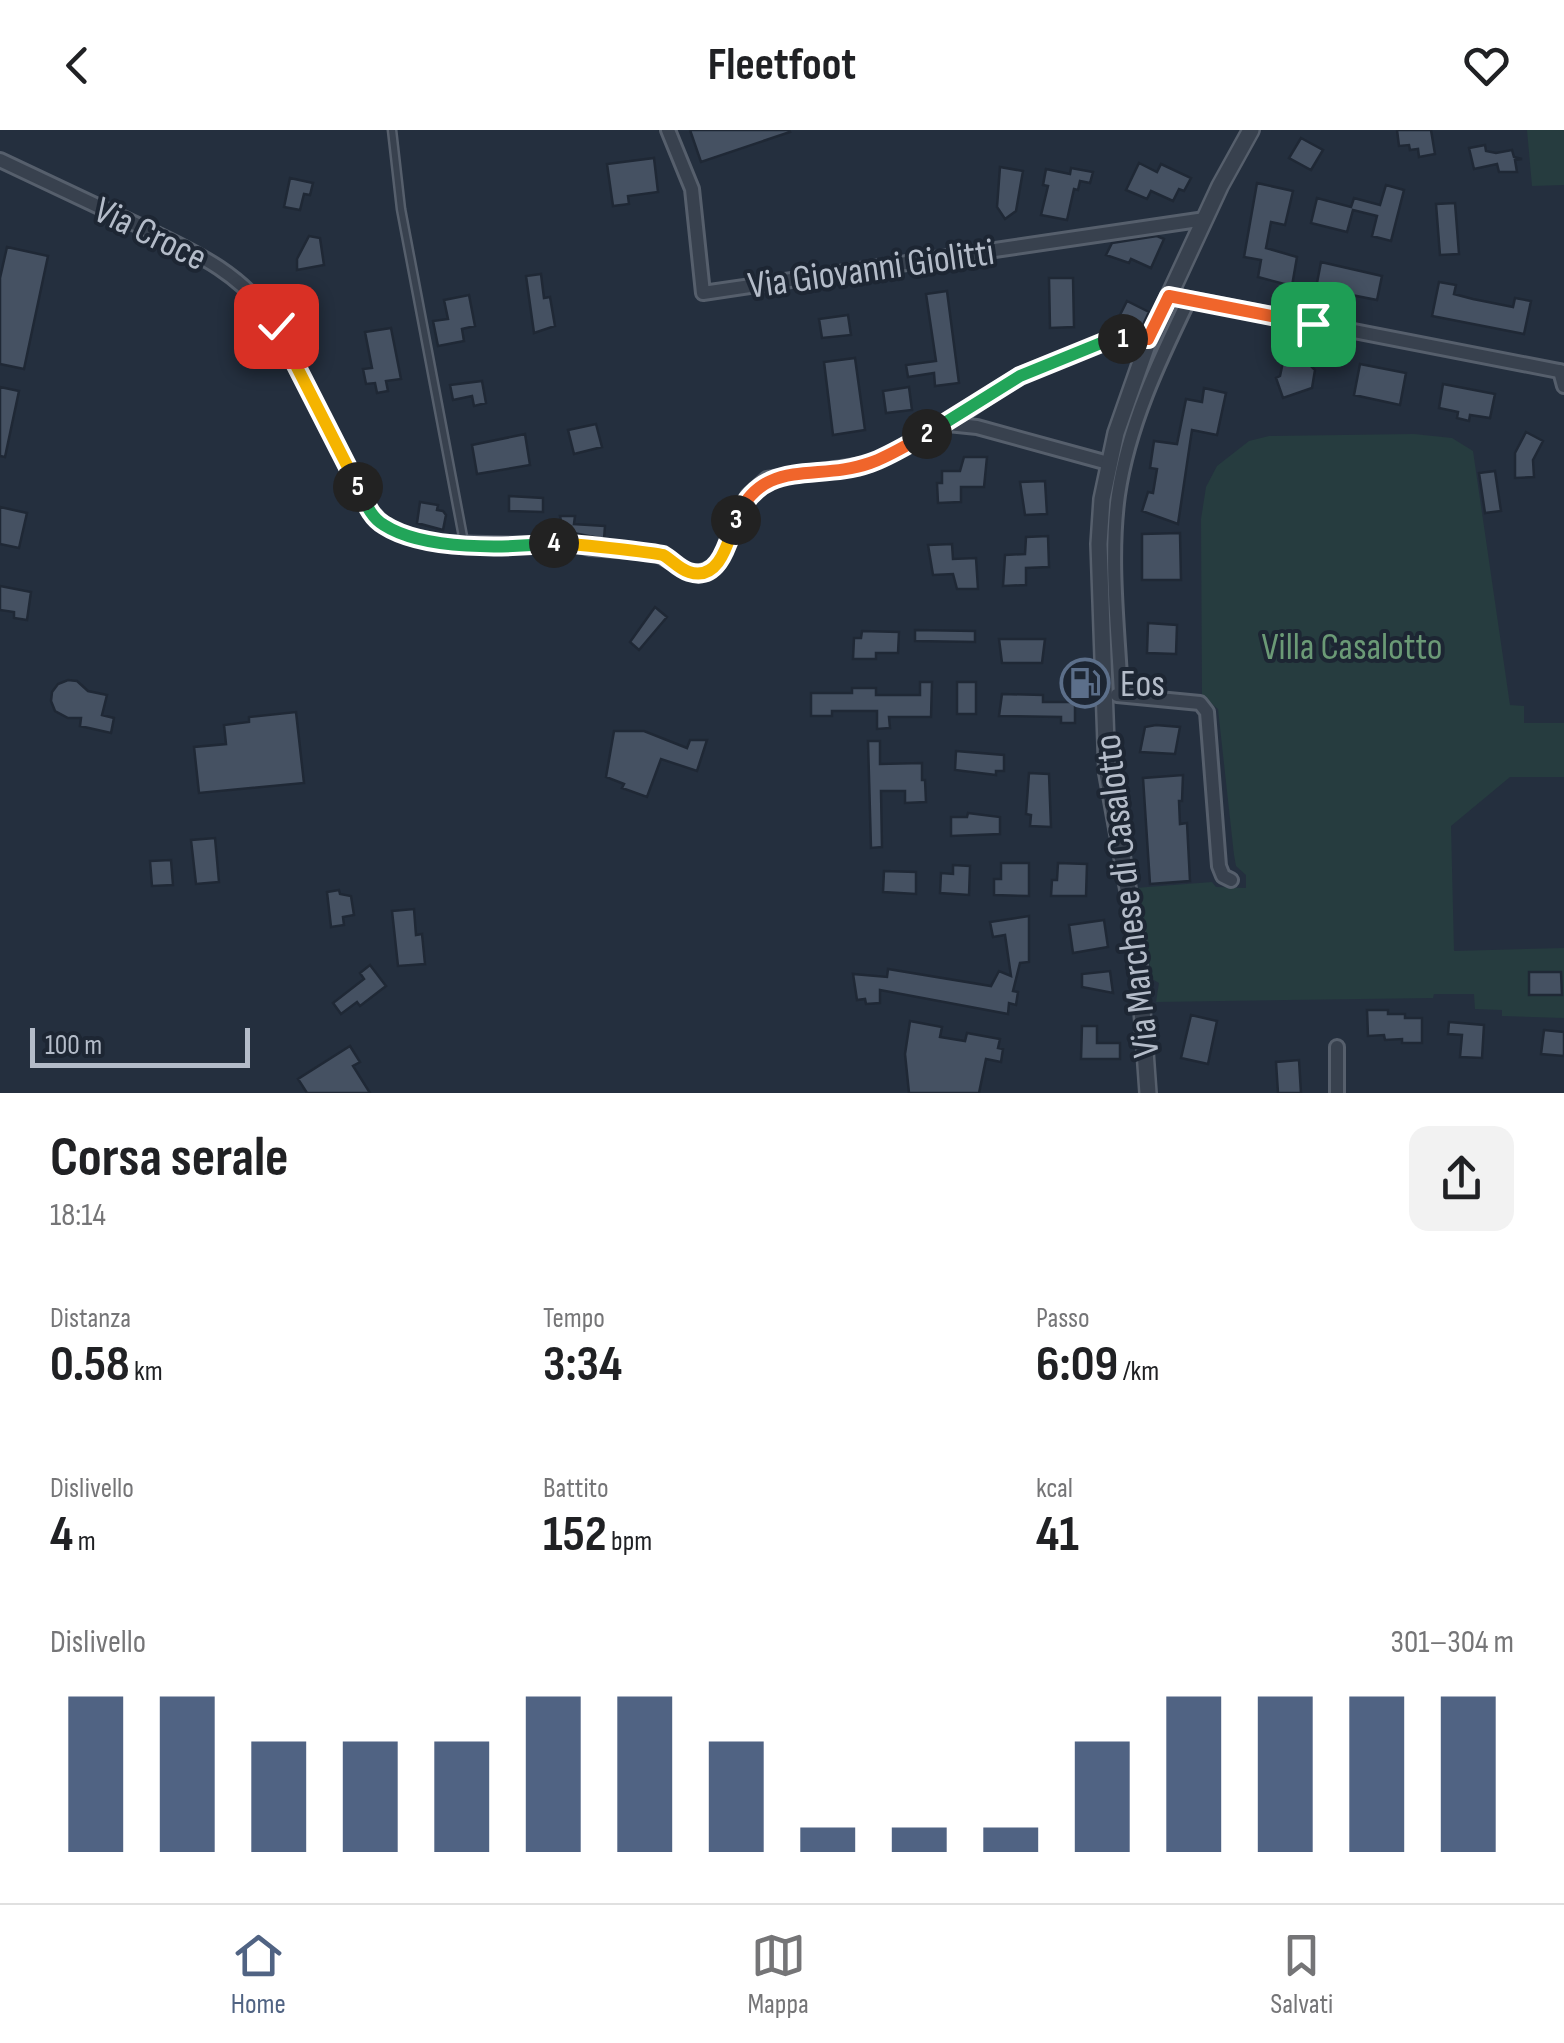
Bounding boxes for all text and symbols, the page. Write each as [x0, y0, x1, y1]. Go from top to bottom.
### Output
icon: back [50, 38, 105, 93]
text: Fleetfoot [708, 38, 856, 93]
icon: heart [1459, 38, 1514, 93]
street label: Via Croce [87, 188, 214, 281]
street label: Via Giovanni Giolitti [745, 230, 997, 309]
pin [1271, 282, 1356, 367]
pin [234, 284, 319, 369]
icon: arrive [1286, 297, 1341, 352]
icon: check [249, 299, 304, 354]
pin: 1 [1098, 314, 1148, 364]
text: 1 [1118, 322, 1128, 355]
pin: 2 [902, 409, 952, 459]
text: 2 [921, 417, 933, 450]
pin: 5 [333, 462, 383, 512]
text: 5 [352, 470, 364, 503]
pin: 3 [711, 495, 761, 545]
text: 3 [730, 503, 742, 536]
pin: 4 [529, 518, 579, 568]
text: 4 [547, 526, 561, 559]
park label: Villa Casalotto [1262, 625, 1442, 670]
fuel station icon: Eos [1059, 657, 1111, 709]
place label: Eos [1120, 662, 1165, 707]
street label: Via Marchese di Casalotto [1085, 732, 1170, 1060]
scale bar [30, 1023, 250, 1068]
text: 100 m [45, 1029, 102, 1062]
text: Corsa serale [50, 1125, 289, 1192]
button: share [1409, 1126, 1514, 1231]
text: 18:14 [50, 1196, 106, 1235]
text: Distanza [50, 1302, 131, 1335]
text: Tempo [543, 1302, 605, 1335]
text: Passo [1036, 1302, 1090, 1335]
text: 0.58 [50, 1335, 130, 1395]
text: 3:34 [543, 1335, 622, 1395]
text: 6:09 [1036, 1335, 1118, 1395]
text: km [130, 1355, 163, 1388]
text: /km [1118, 1355, 1159, 1388]
text: Dislivello [50, 1472, 134, 1505]
text: Battito [543, 1472, 609, 1505]
text: kcal [1036, 1472, 1073, 1505]
text: 4 [50, 1505, 73, 1565]
text: 152 [543, 1505, 607, 1565]
text: 41 [1036, 1505, 1079, 1565]
text: m [73, 1525, 96, 1558]
text: bpm [607, 1525, 652, 1558]
text: Dislivello [50, 1623, 146, 1662]
text: 301–304 m [1391, 1623, 1514, 1662]
tab: Home [231, 1928, 286, 2021]
tab: Mappa [747, 1928, 809, 2021]
tab: Salvati [1270, 1928, 1333, 2021]

